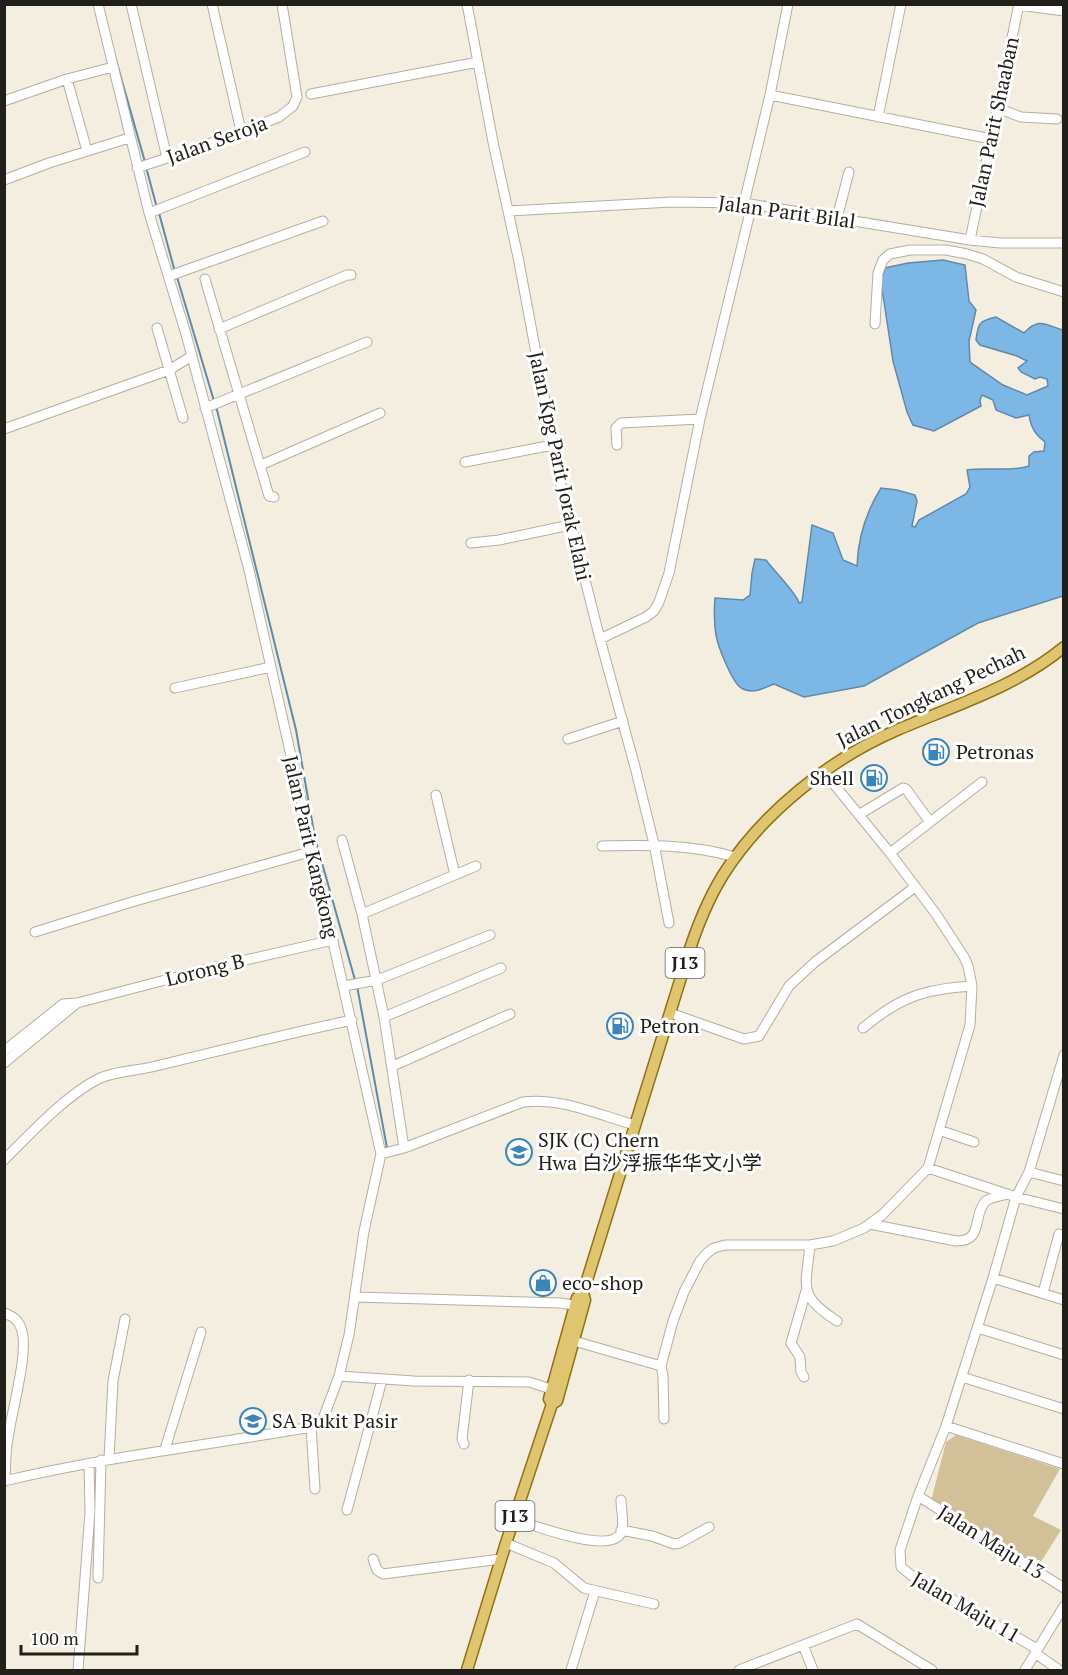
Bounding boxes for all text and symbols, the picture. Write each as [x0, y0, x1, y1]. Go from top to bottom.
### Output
street label: Jalan Parit Shaaban [962, 34, 1025, 209]
street label: Jalan Seroja [163, 109, 271, 170]
street label: Jalan Parit Bilal [717, 189, 857, 234]
street label: Jalan Kpg Parit Jorak Elahi [523, 349, 598, 583]
street label: Jalan Tongkang Pechah [832, 638, 1030, 753]
fuel station icon: Petronas [921, 737, 951, 767]
place label: Petronas [956, 738, 1034, 765]
street label: Jalan Parit Kangkong [277, 753, 346, 941]
fuel station icon: Shell [859, 763, 889, 793]
place label: Shell [809, 764, 854, 791]
street label: Lorong B [163, 947, 247, 992]
road number: J13 [666, 948, 704, 978]
fuel station icon: Petron [605, 1011, 635, 1041]
place label: Petron [640, 1012, 700, 1039]
place label: SJK (C) Chern Hwa 白沙浮振华华文小学 [538, 1126, 762, 1176]
school or university icon: SJK (C) Chern Hwa 白沙浮振华华文小学 [504, 1137, 534, 1167]
shop icon: eco-shop [528, 1268, 558, 1298]
place label: eco-shop [562, 1269, 643, 1296]
school or university icon: SA Bukit Pasir [238, 1406, 268, 1436]
place label: SA Bukit Pasir [272, 1407, 398, 1434]
street label: Jalan Maju 13 [933, 1498, 1050, 1585]
road number: J13 [496, 1501, 534, 1531]
street label: Jalan Maju 11 [907, 1565, 1025, 1648]
scale bar [21, 1618, 136, 1656]
text: 100 m [30, 1626, 79, 1650]

